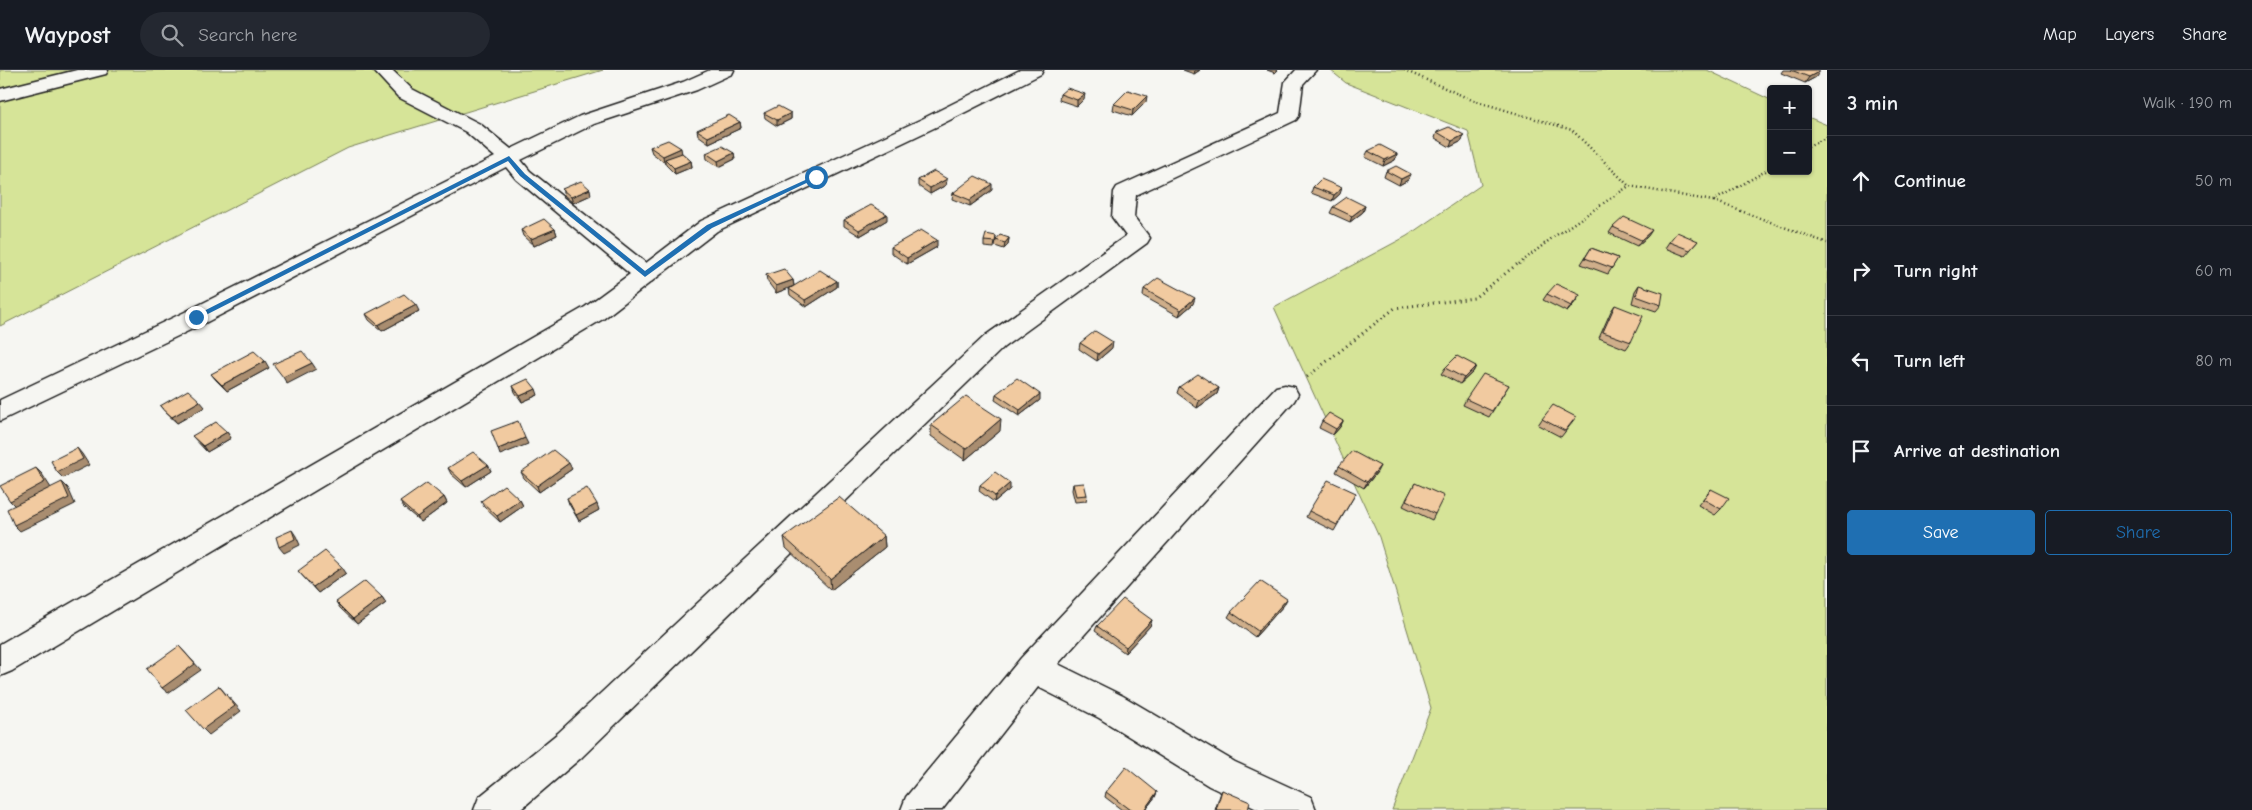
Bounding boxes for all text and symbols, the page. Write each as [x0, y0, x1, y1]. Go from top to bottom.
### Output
search box [140, 12, 490, 57]
text: Waypost [25, 21, 110, 49]
icon: search [158, 21, 186, 49]
text: Search here [198, 24, 297, 46]
text: Map [2043, 24, 2077, 45]
text: Layers [2105, 24, 2154, 45]
text: Share [2182, 24, 2227, 45]
map controls [1767, 85, 1812, 175]
button: + [1767, 85, 1812, 130]
text: 3 min [1847, 91, 1898, 115]
text: Walk · 190 m [2143, 94, 2232, 112]
button: − [1767, 130, 1812, 175]
route start [805, 166, 828, 189]
icon: ahead [1847, 167, 1875, 195]
text: Continue [1894, 170, 1966, 192]
text: 50 m [2195, 172, 2232, 190]
icon: right [1847, 257, 1875, 285]
text: Turn right [1894, 260, 1978, 282]
text: 60 m [2195, 262, 2232, 280]
route end [185, 306, 208, 329]
icon: left [1847, 347, 1875, 375]
text: Turn left [1894, 350, 1965, 372]
text: 80 m [2195, 352, 2232, 370]
icon: arrive [1847, 437, 1875, 465]
text: Arrive at destination [1894, 440, 2060, 462]
button: Save [1847, 510, 2035, 555]
button: Share [2045, 510, 2232, 555]

